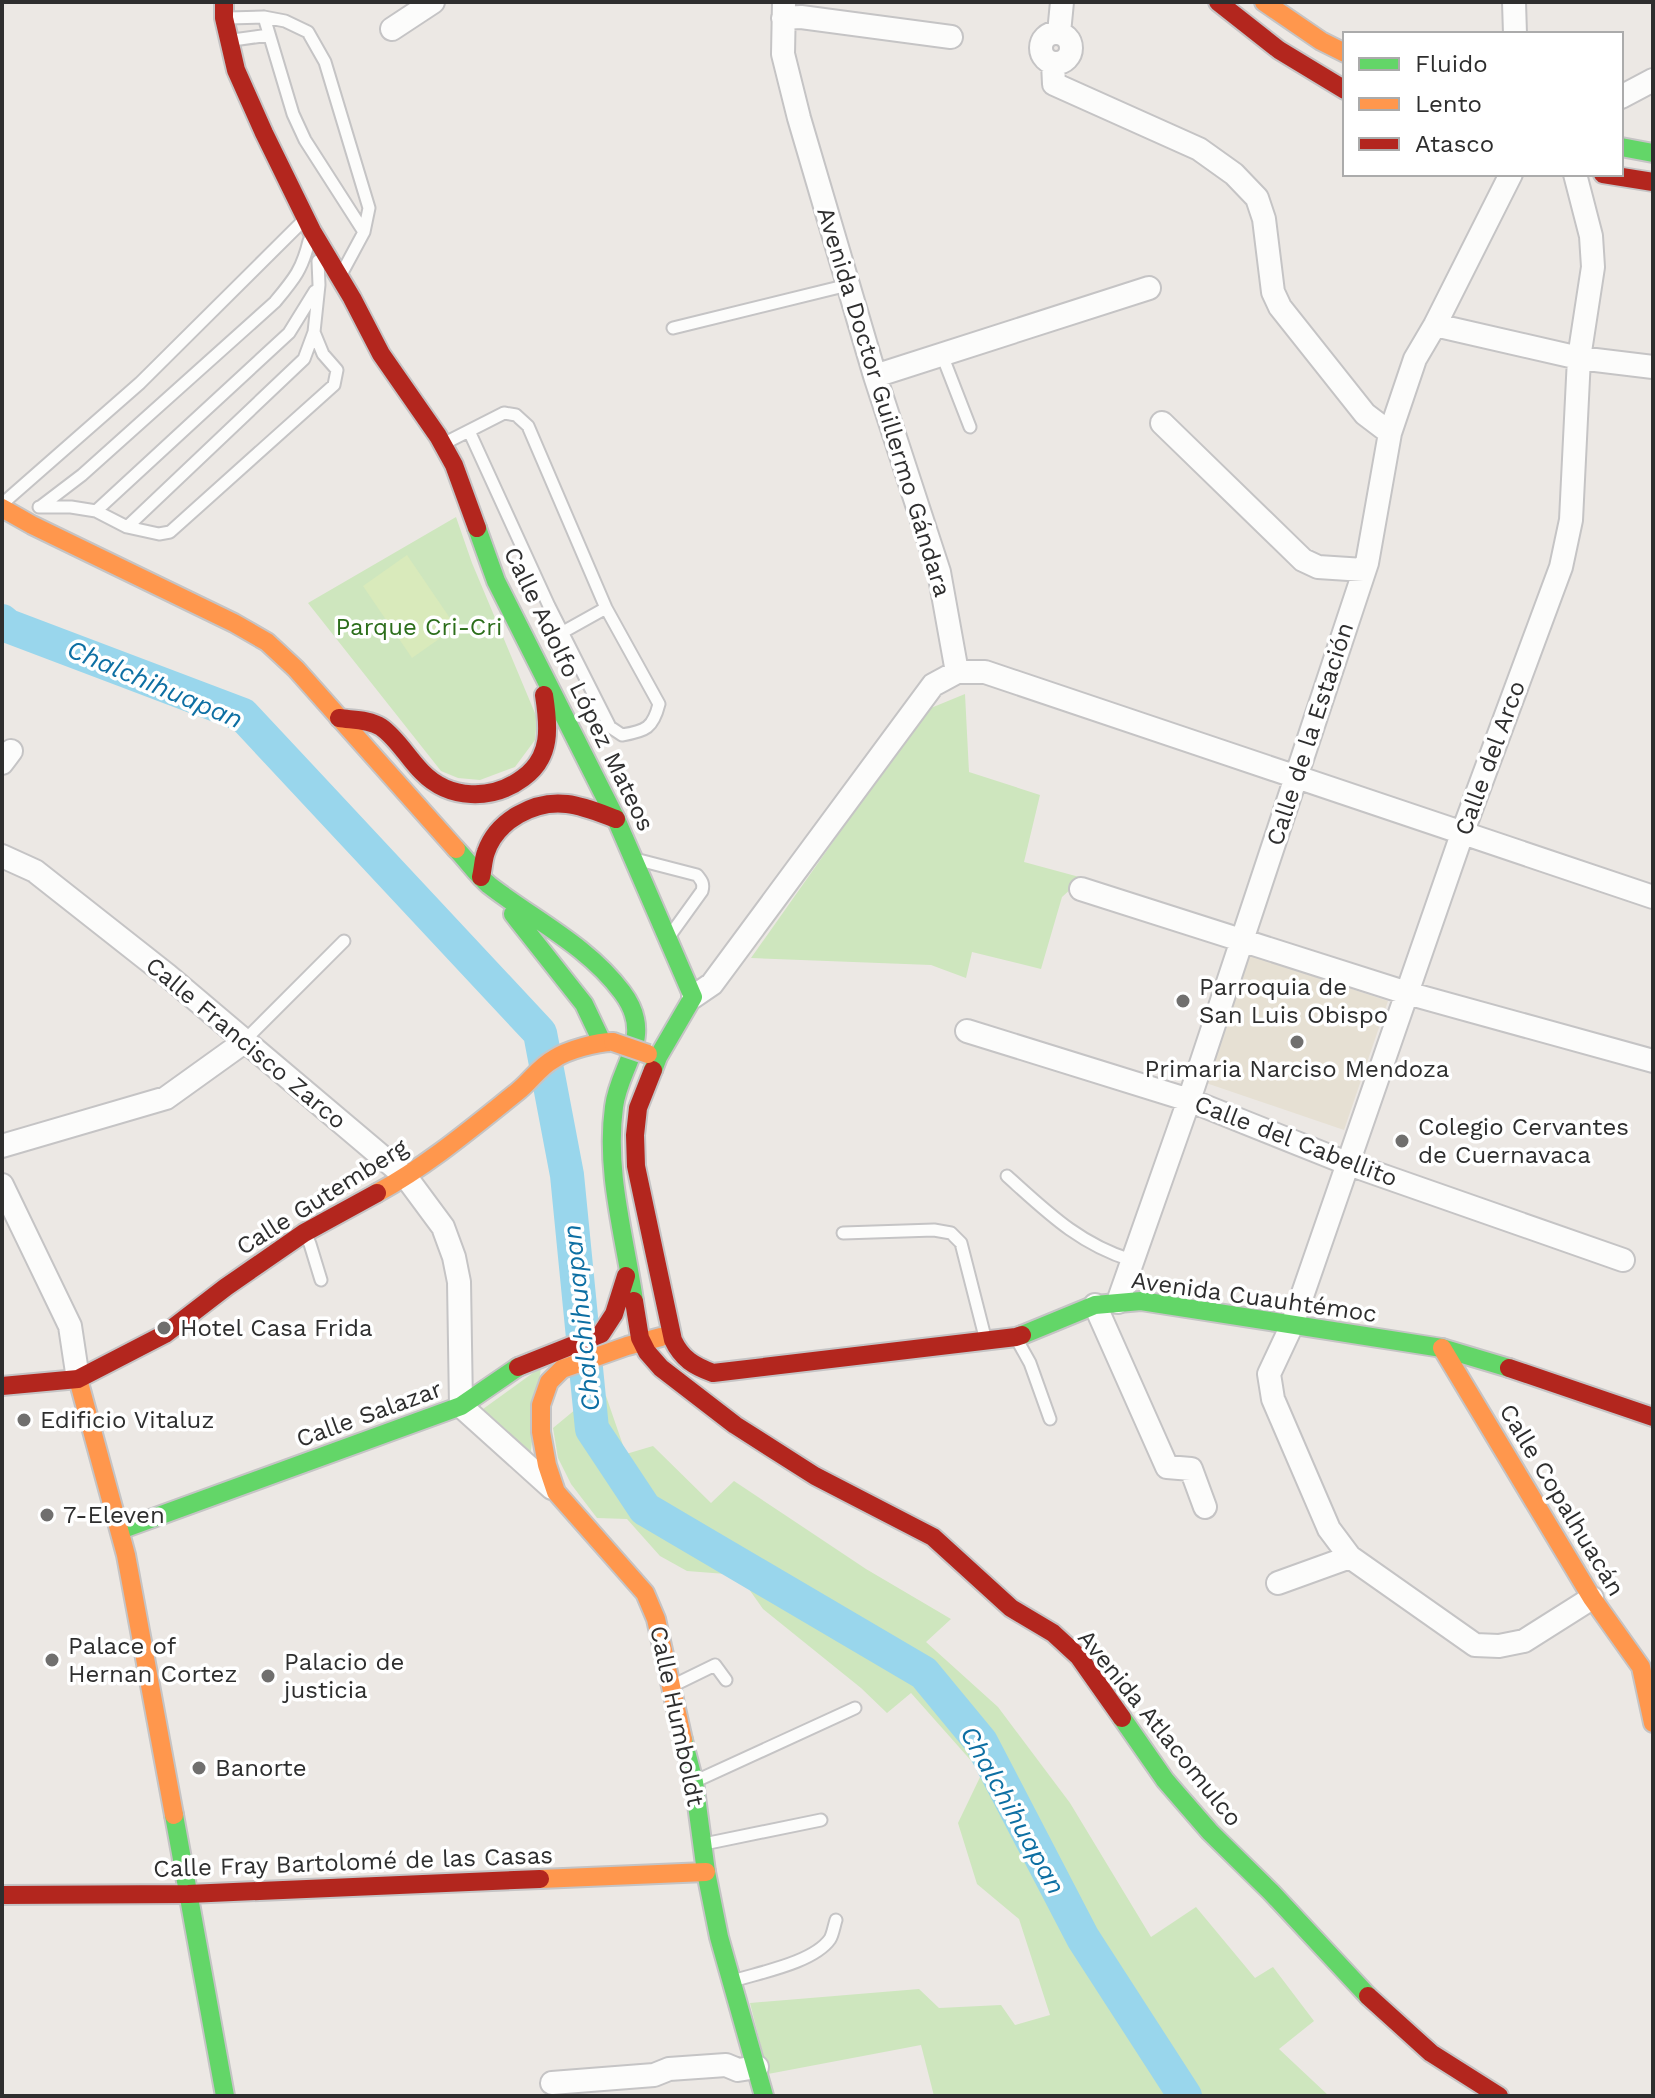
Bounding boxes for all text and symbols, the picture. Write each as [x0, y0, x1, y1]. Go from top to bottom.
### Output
legend [1343, 32, 1623, 176]
text: Fluido [1415, 50, 1488, 78]
text: Lento [1415, 90, 1482, 118]
text: Atasco [1415, 130, 1494, 158]
street label: Avenida Doctor Guillermo Gándara [811, 204, 957, 600]
street label: Calle Adolfo López Mateos [498, 542, 660, 836]
park label: Parque Cri-Cri [335, 613, 503, 641]
street label: Calle de la Estación [1261, 619, 1359, 849]
water label: Chalchihuapan [63, 634, 247, 734]
street label: Calle del Arco [1449, 677, 1531, 839]
street label: Calle Francisco Zarco [140, 951, 352, 1135]
place label: Parroquia de San Luis Obispo [1199, 973, 1388, 1029]
marker: Parroquia de San Luis Obispo [1174, 992, 1192, 1010]
marker: Primaria Narciso Mendoza [1288, 1033, 1306, 1051]
place label: Primaria Narciso Mendoza [1145, 1055, 1449, 1083]
street label: Calle del Cabellito [1191, 1089, 1401, 1193]
place label: Colegio Cervantes de Cuernavaca [1418, 1113, 1629, 1169]
marker: Colegio Cervantes de Cuernavaca [1393, 1132, 1411, 1150]
street label: Calle Gutemberg [231, 1133, 413, 1261]
water label: Chalchihuapan [556, 1223, 606, 1413]
street label: Avenida Cuauhtémoc [1129, 1266, 1379, 1328]
place label: Hotel Casa Frida [180, 1314, 373, 1342]
marker: Hotel Casa Frida [155, 1319, 173, 1337]
street label: Calle Salazar [293, 1375, 446, 1453]
street label: Calle Copalhuacán [1494, 1399, 1630, 1601]
place label: Edificio Vitaluz [40, 1406, 214, 1434]
marker: Edificio Vitaluz [15, 1411, 33, 1429]
place label: 7-Eleven [63, 1501, 165, 1529]
marker: 7-Eleven [38, 1506, 56, 1524]
street label: Calle Humboldt [644, 1623, 710, 1809]
street label: Avenida Atlacomulco [1072, 1624, 1248, 1832]
place label: Palace of Hernan Cortez [68, 1632, 237, 1688]
place label: Palacio de justicia [282, 1648, 404, 1704]
marker: Palace of Hernan Cortez [43, 1651, 61, 1669]
marker: Palacio de justicia [259, 1667, 277, 1685]
water label: Chalchihuapan [954, 1721, 1072, 1899]
place label: Banorte [215, 1754, 307, 1782]
marker: Banorte [190, 1759, 208, 1777]
street label: Calle Fray Bartolomé de las Casas [153, 1841, 553, 1883]

